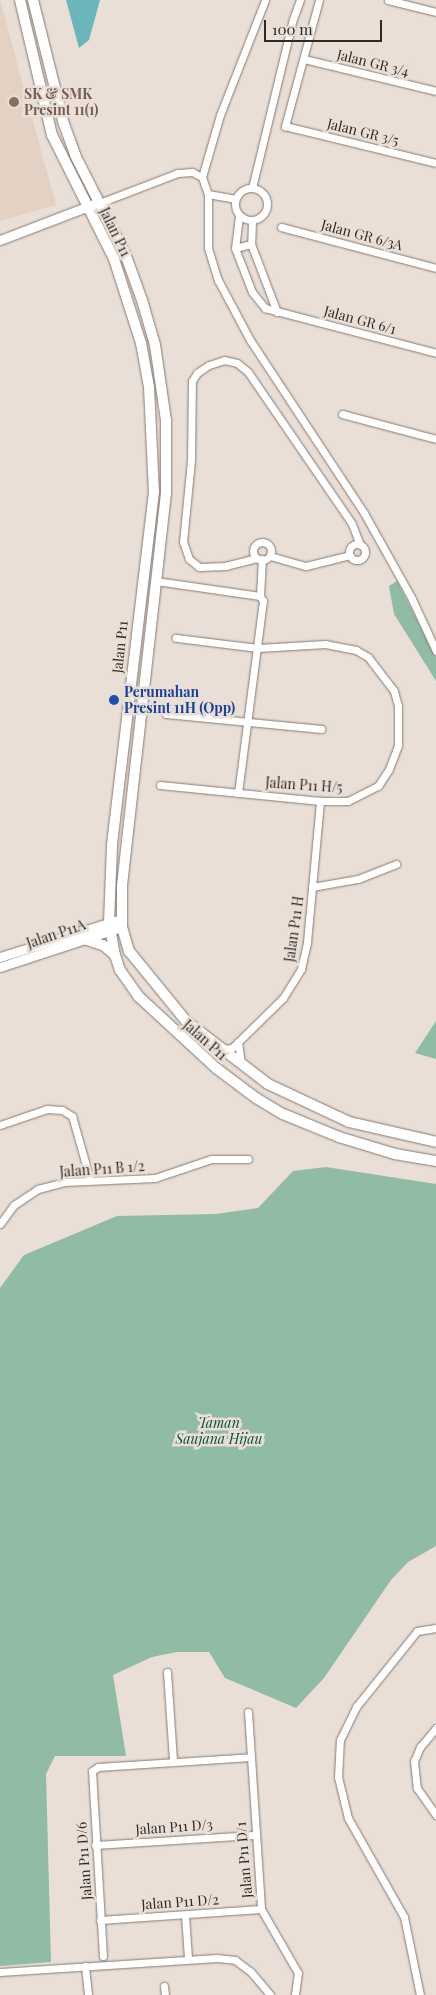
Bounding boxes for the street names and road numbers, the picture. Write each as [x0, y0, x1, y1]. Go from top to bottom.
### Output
street label: Jalan GR 3/4 [335, 46, 411, 80]
street label: Jalan GR 3/5 [325, 115, 401, 149]
street label: Jalan P11 [96, 205, 134, 259]
street label: Jalan GR 6/3A [319, 216, 405, 254]
street label: Jalan GR 6/1 [322, 302, 398, 338]
street label: Jalan P11 [109, 620, 131, 674]
street label: Jalan P11 H/5 [265, 774, 343, 796]
street label: Jalan P11 H [281, 895, 307, 963]
street label: Jalan P11A [24, 916, 88, 952]
street label: Jalan P11 [180, 1016, 230, 1064]
street label: Jalan P11 B 1/2 [59, 1158, 145, 1180]
street label: Jalan P11 D/3 [135, 1816, 213, 1838]
street label: Jalan P11 D/6 [73, 1821, 95, 1901]
street label: Jalan P11 D/1 [232, 1821, 256, 1899]
street label: Jalan P11 D/2 [141, 1891, 219, 1913]

